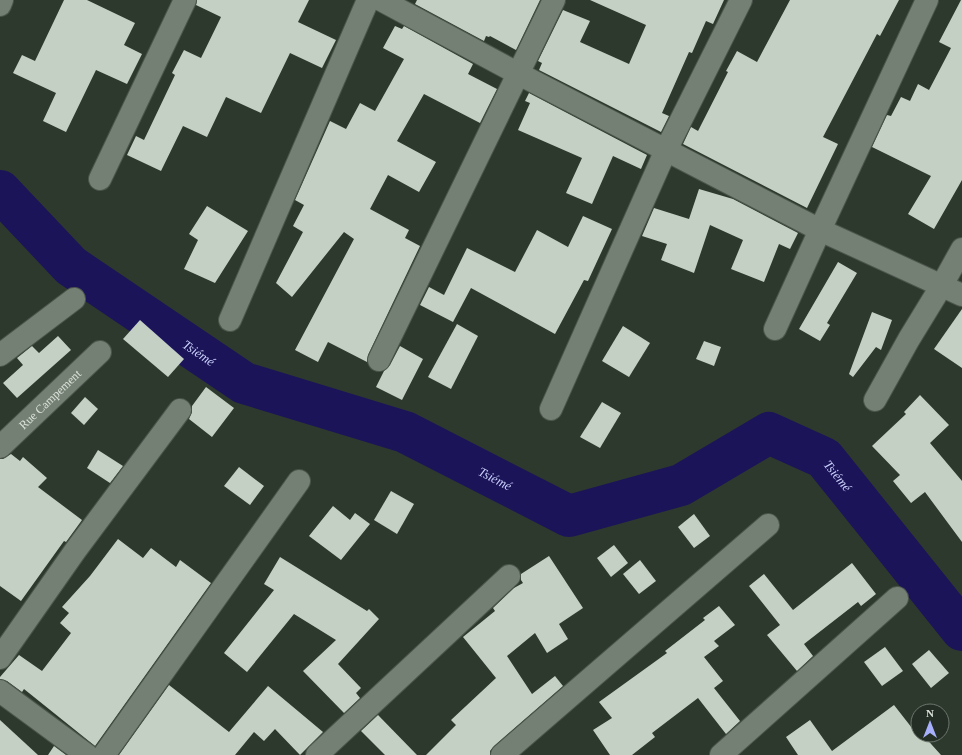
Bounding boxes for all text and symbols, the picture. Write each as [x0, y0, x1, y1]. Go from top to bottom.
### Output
water label: Tsiémé [180, 336, 219, 370]
street label: Rue Campement [16, 366, 84, 432]
water label: Tsiémé [821, 457, 856, 495]
water label: Tsiémé [476, 463, 516, 494]
north arrow [910, 703, 950, 743]
text: N [926, 707, 934, 719]

